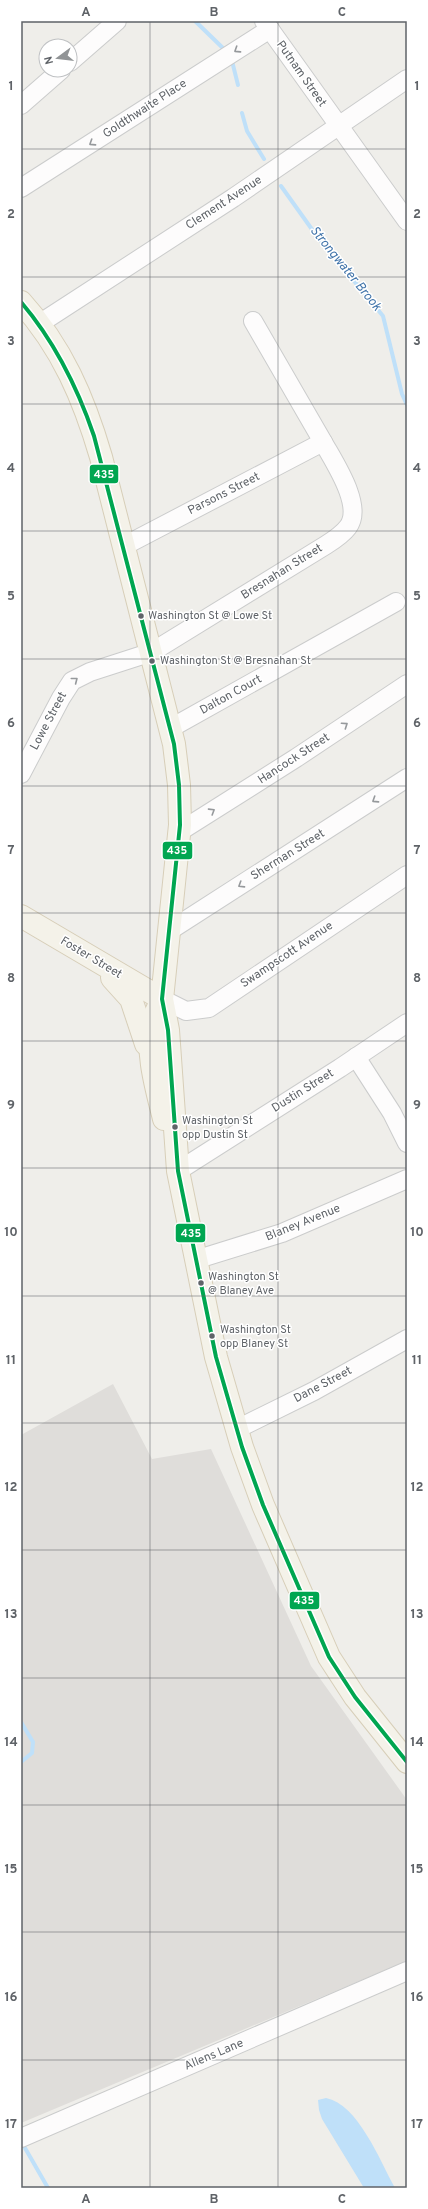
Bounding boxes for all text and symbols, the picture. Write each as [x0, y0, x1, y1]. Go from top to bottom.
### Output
text: A [81, 5, 91, 21]
text: B [210, 5, 219, 21]
text: C [338, 5, 346, 21]
north arrow [38, 38, 78, 78]
street label: Putnam Street [272, 38, 330, 110]
one-way arrow [234, 45, 241, 53]
text: N [42, 55, 57, 66]
street label: Goldthwaite Place [100, 76, 190, 142]
text: 1 [8, 79, 14, 95]
text: 1 [414, 79, 420, 95]
one-way arrow [89, 138, 96, 145]
street label: Clement Avenue [183, 172, 265, 234]
text: 2 [7, 207, 15, 223]
text: 2 [413, 207, 421, 223]
water label: Strongwater Brook [306, 223, 384, 315]
text: 3 [7, 334, 15, 350]
text: 3 [413, 334, 421, 350]
text: 4 [7, 461, 15, 477]
text: 4 [413, 461, 421, 477]
line badge: 435 [89, 464, 119, 484]
text: 435 [94, 468, 114, 482]
street label: Parsons Street [185, 469, 263, 519]
street label: Bresnahan Street [238, 541, 326, 603]
text: 5 [7, 589, 15, 605]
text: 5 [413, 589, 421, 605]
place label: Washington St @ Lowe St [148, 609, 272, 623]
marker: Washington St @ Lowe St [136, 611, 146, 621]
place label: Washington St @ Bresnahan St [160, 654, 311, 668]
marker: Washington St @ Bresnahan St [147, 656, 157, 666]
street label: Dalton Court [197, 671, 265, 719]
one-way arrow [70, 678, 77, 685]
street label: Lowe Street [27, 689, 71, 753]
text: 6 [7, 716, 15, 732]
text: 6 [413, 716, 421, 732]
one-way arrow [341, 722, 348, 730]
street label: Hancock Street [255, 730, 333, 788]
one-way arrow [372, 795, 379, 803]
one-way arrow [208, 808, 215, 816]
street label: Sherman Street [248, 826, 328, 884]
line badge: 435 [162, 841, 193, 860]
text: 7 [8, 843, 15, 859]
text: 7 [414, 843, 421, 859]
text: 435 [167, 844, 187, 858]
one-way arrow [238, 880, 245, 888]
street label: Swampscott Avenue [238, 918, 336, 992]
street label: Foster Street [57, 933, 125, 983]
text: 8 [7, 971, 15, 987]
text: 8 [413, 971, 421, 987]
street label: Dustin Street [269, 1066, 337, 1116]
text: 9 [7, 1098, 15, 1114]
text: 9 [413, 1098, 421, 1114]
place label: Washington St opp Dustin St [182, 1114, 253, 1142]
marker: Washington St opp Dustin St [170, 1122, 180, 1132]
street label: Blaney Avenue [263, 1201, 343, 1245]
line badge: 435 [175, 1223, 206, 1243]
text: 10 [4, 1225, 18, 1241]
text: 10 [410, 1225, 424, 1241]
text: 435 [181, 1227, 201, 1241]
place label: Washington St @ Blaney Ave [208, 1270, 279, 1298]
marker: Washington St @ Blaney Ave [196, 1278, 206, 1288]
place label: Washington St opp Blaney St [220, 1323, 291, 1351]
marker: Washington St opp Blaney St [207, 1331, 217, 1341]
text: 11 [6, 1353, 16, 1369]
text: 11 [412, 1353, 422, 1369]
street label: Dane Street [291, 1363, 355, 1407]
text: 12 [4, 1480, 18, 1496]
text: 12 [410, 1480, 424, 1496]
line badge: 435 [289, 1591, 320, 1610]
text: 435 [294, 1594, 314, 1608]
text: 13 [5, 1607, 18, 1623]
text: 13 [411, 1607, 424, 1623]
text: 14 [4, 1735, 18, 1751]
text: 14 [410, 1735, 424, 1751]
text: 15 [4, 1862, 18, 1878]
text: 15 [410, 1862, 424, 1878]
text: 16 [4, 1990, 18, 2006]
text: 16 [410, 1990, 424, 2006]
street label: Allens Lane [182, 2035, 246, 2075]
text: 17 [5, 2117, 17, 2133]
text: 17 [411, 2117, 423, 2133]
text: A [81, 2192, 91, 2208]
text: B [210, 2192, 219, 2208]
text: C [338, 2192, 346, 2208]

